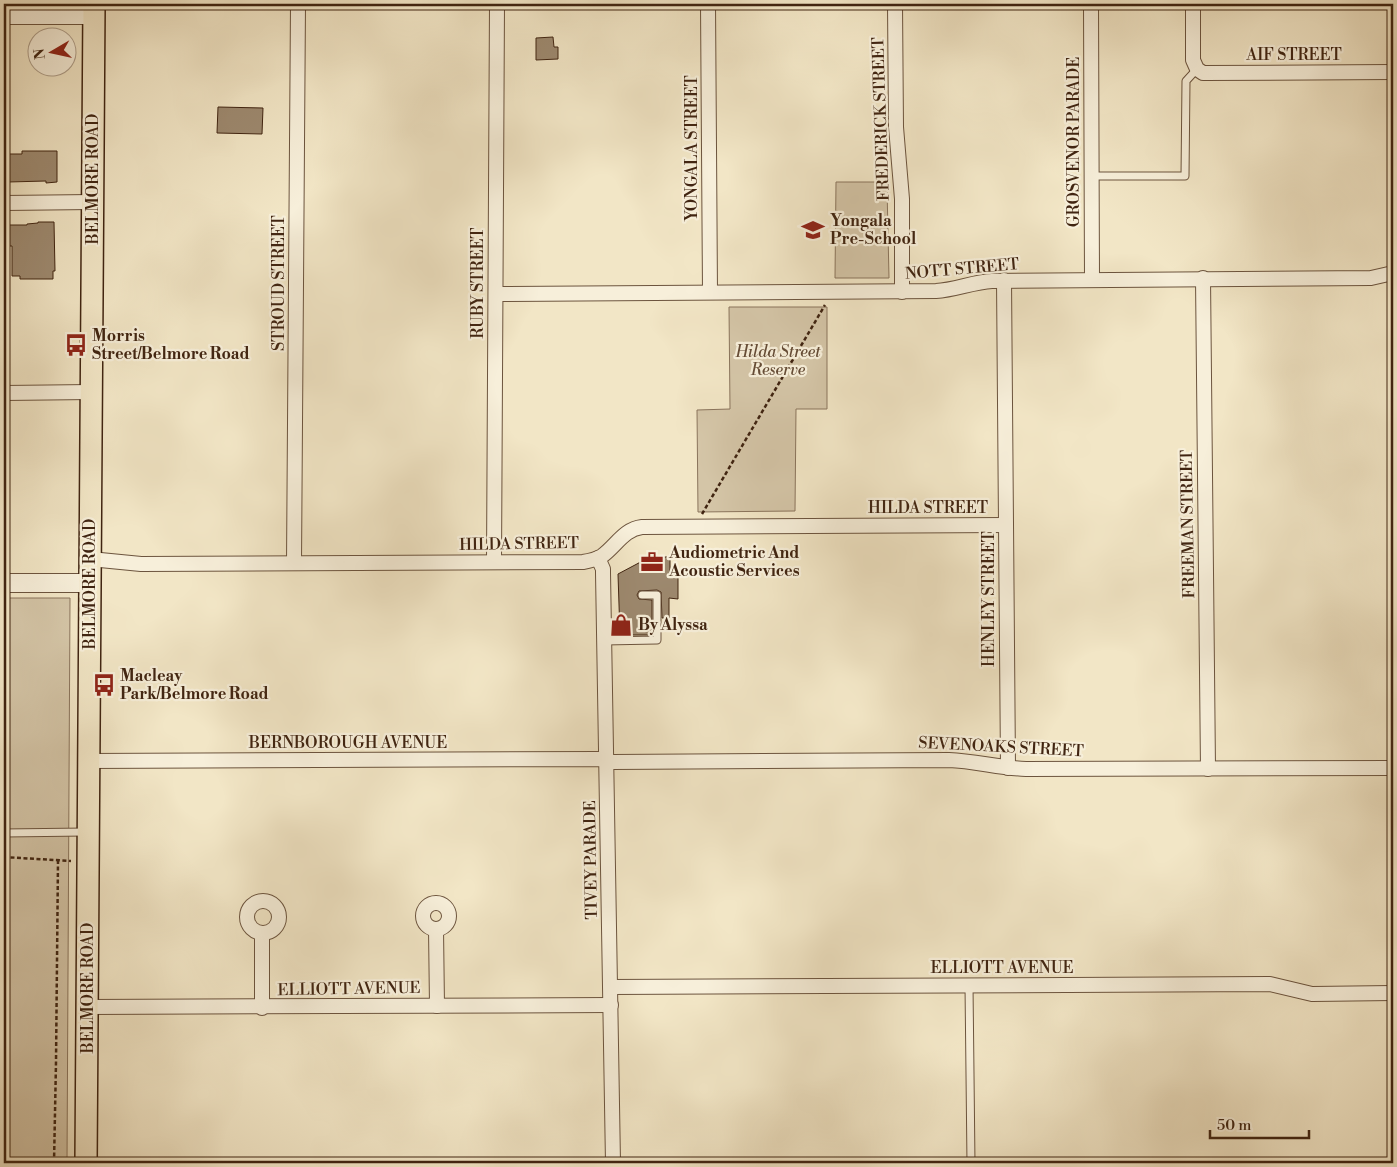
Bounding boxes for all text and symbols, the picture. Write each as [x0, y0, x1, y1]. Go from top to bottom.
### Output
north arrow [28, 28, 78, 78]
street label: FREDERICK STREET [868, 37, 894, 201]
street label: AIF STREET [1245, 45, 1342, 65]
text: N [30, 47, 50, 61]
street label: GROSVENOR PARADE [1064, 57, 1084, 227]
street label: YONGALA STREET [682, 75, 702, 222]
street label: BELMORE ROAD [83, 114, 103, 245]
place label: Yongala Pre-School [830, 211, 917, 249]
street label: STROUD STREET [269, 215, 289, 351]
school or university icon: Yongala Pre-School [800, 217, 826, 243]
street label: RUBY STREET [468, 227, 488, 339]
street label: NOTT STREET [904, 254, 1020, 284]
place label: Morris Street/Belmore Road [92, 326, 250, 364]
bus stop icon: Morris Street/Belmore Road [63, 332, 89, 358]
park label: Hilda Street Reserve [735, 342, 821, 380]
street label: FREEMAN STREET [1177, 450, 1199, 598]
street label: HILDA STREET [868, 498, 988, 518]
street label: BELMORE ROAD [80, 519, 100, 650]
street label: HENLEY STREET [979, 531, 999, 667]
street label: HILDA STREET [459, 533, 579, 555]
place label: Audiometric And Acoustic Services [668, 543, 800, 581]
office icon: Audiometric And Acoustic Services [639, 549, 665, 575]
shop icon: By Alyssa [608, 612, 634, 638]
place label: By Alyssa [638, 615, 708, 635]
place label: Macleay Park/Belmore Road [120, 666, 269, 704]
bus stop icon: Macleay Park/Belmore Road [91, 672, 117, 698]
street label: BERNBOROUGH AVENUE [248, 733, 447, 753]
street label: SEVENOAKS STREET [918, 733, 1084, 761]
street label: TIVEY PARADE [580, 800, 602, 920]
street label: BELMORE ROAD [78, 923, 98, 1054]
street label: ELLIOTT AVENUE [930, 958, 1074, 978]
street label: ELLIOTT AVENUE [277, 978, 421, 1000]
scale bar [1210, 1107, 1308, 1139]
text: 50 m [1217, 1116, 1251, 1135]

